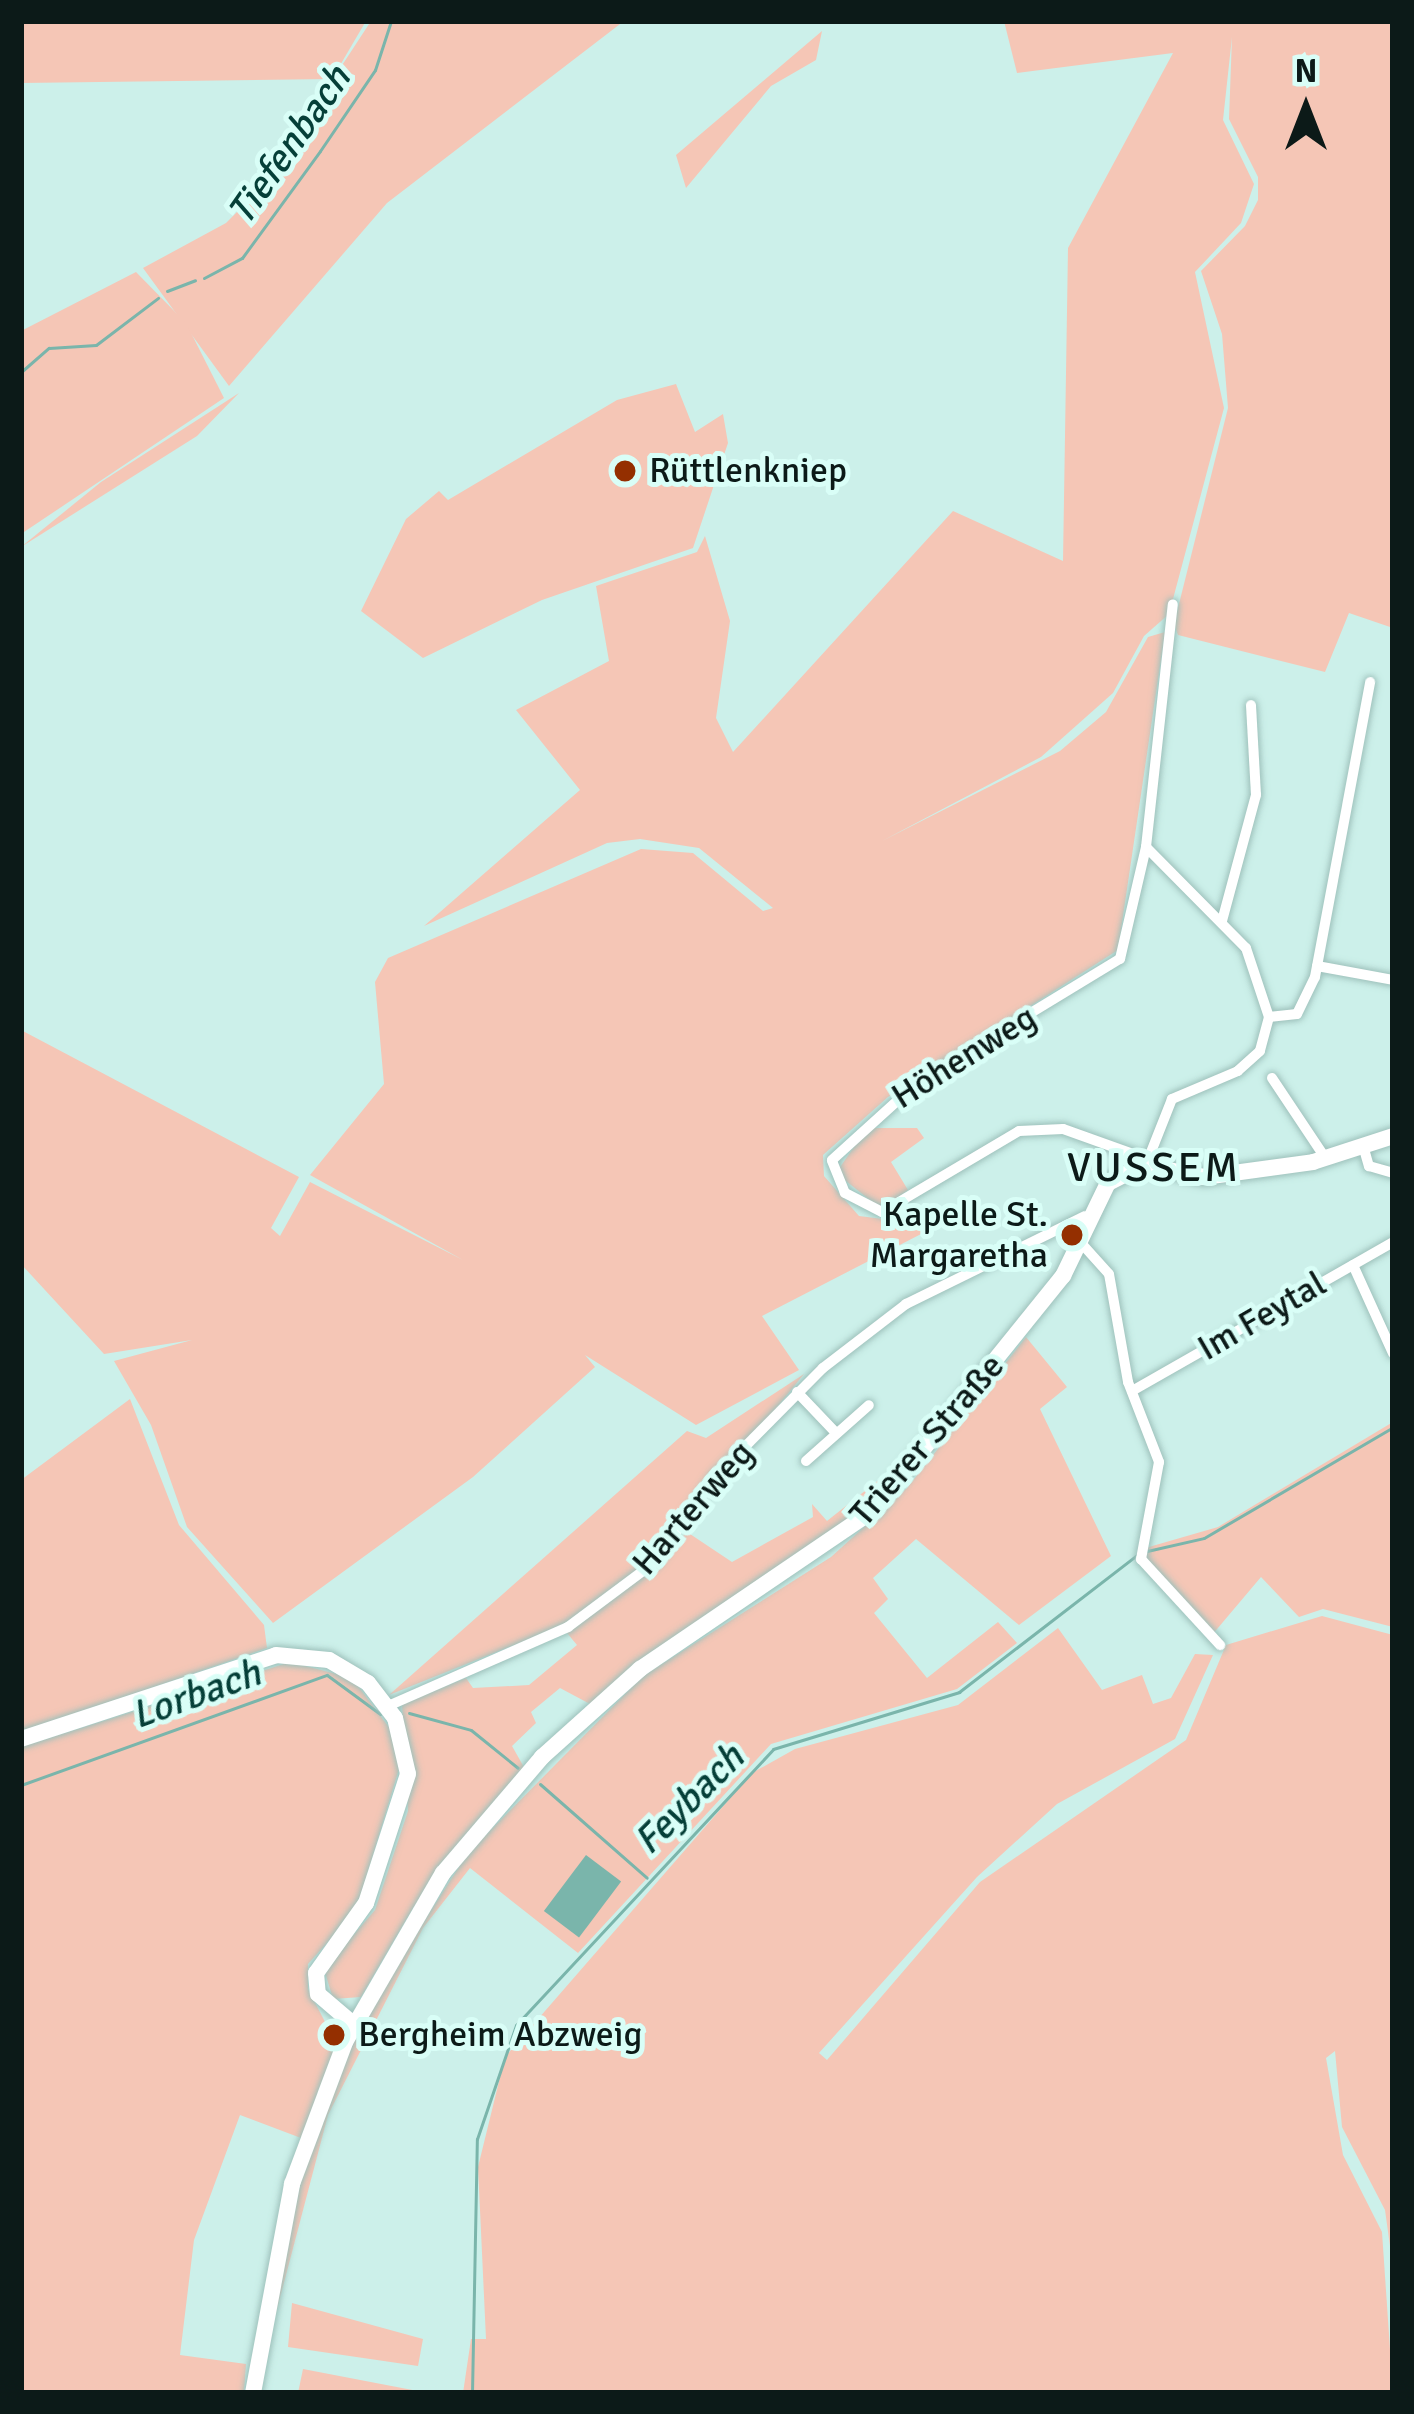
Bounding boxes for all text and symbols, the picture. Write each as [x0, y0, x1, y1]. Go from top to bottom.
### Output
north arrow [1246, 48, 1366, 168]
text: N [1295, 51, 1317, 92]
water label: Tiefenbach [217, 57, 361, 233]
place label: Rüttlenkniep [649, 449, 847, 493]
marker: Rüttlenkniep [612, 458, 638, 484]
street label: Höhenweg [884, 996, 1044, 1118]
district label: VUSSEM [1067, 1143, 1241, 1193]
place label: Kapelle St. Margaretha [869, 1192, 1048, 1277]
marker: Kapelle St. Margaretha [1059, 1222, 1085, 1248]
street label: Im Feytal [1190, 1262, 1334, 1370]
street label: Trierer Straße [841, 1345, 1013, 1535]
street label: Harterweg [623, 1432, 763, 1584]
water label: Lorbach [125, 1649, 267, 1739]
water label: Feybach [624, 1734, 754, 1864]
place label: Bergheim Abzweig [358, 2013, 642, 2057]
marker: Bergheim Abzweig [321, 2022, 347, 2048]

